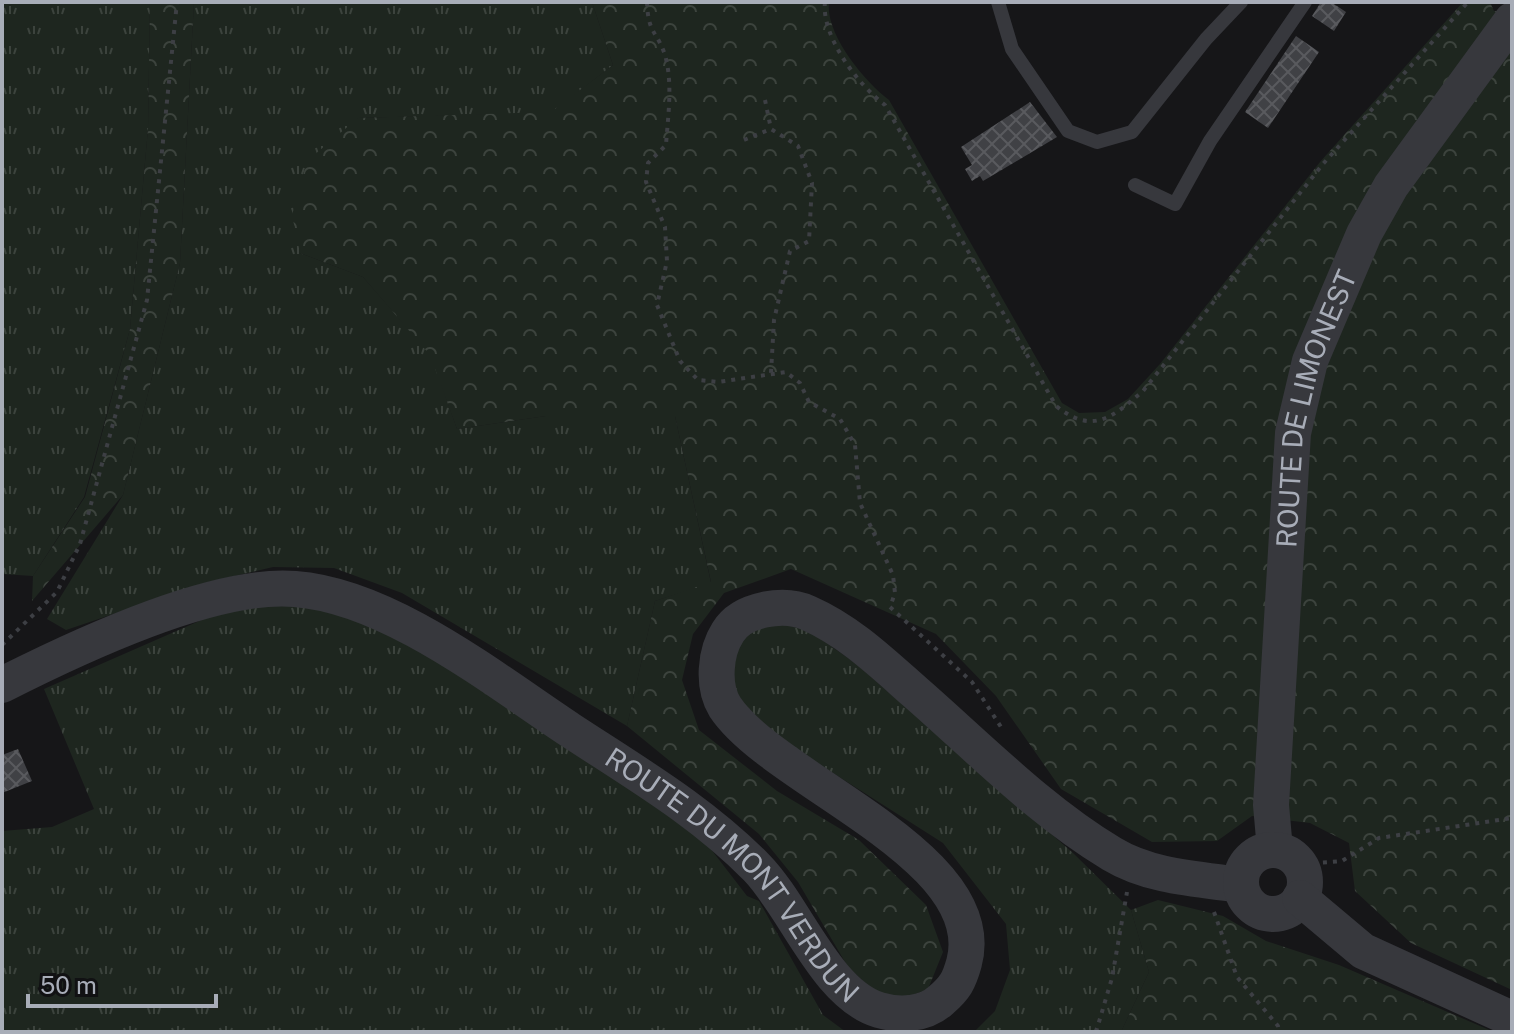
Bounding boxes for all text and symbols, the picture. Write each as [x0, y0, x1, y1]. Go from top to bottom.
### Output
street label: ROUTE DE LIMONEST [1269, 265, 1363, 549]
street label: ROUTE DU MONT VERDUN [599, 740, 866, 1009]
scale bar [28, 958, 216, 1008]
text: 50 m [40, 971, 97, 999]

